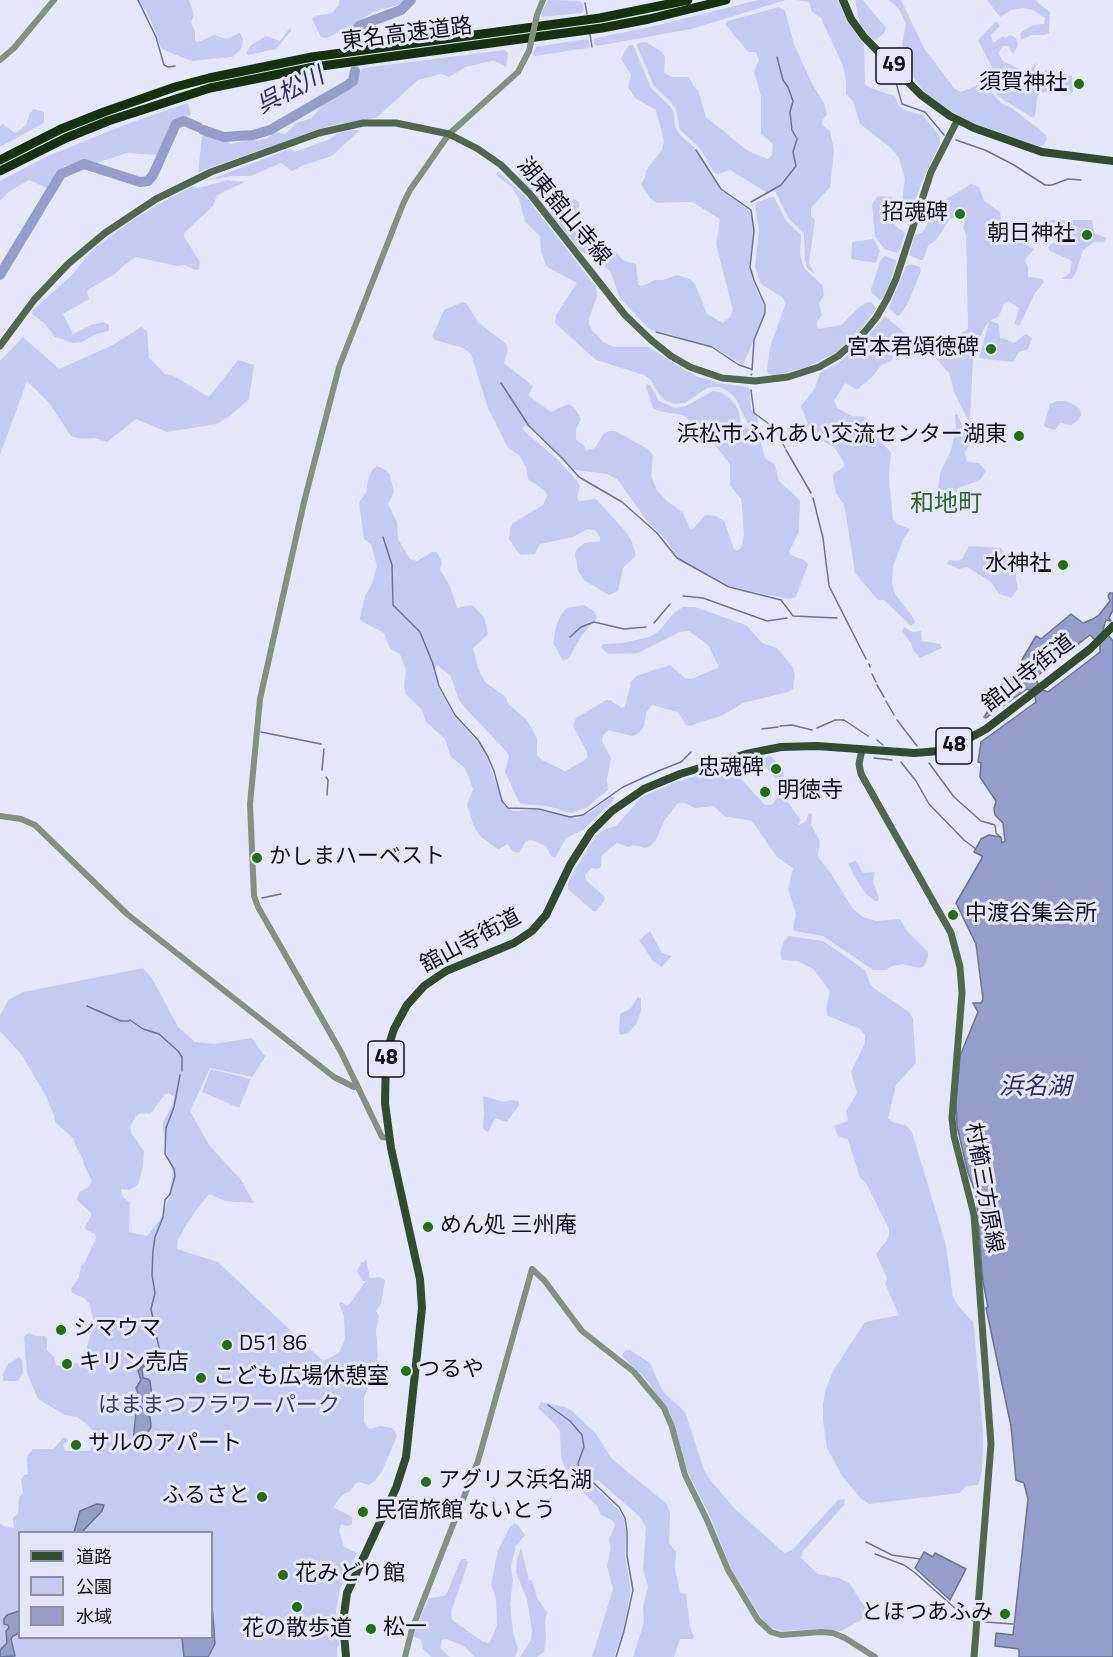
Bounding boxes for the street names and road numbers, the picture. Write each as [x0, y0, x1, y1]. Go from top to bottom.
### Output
street label: 東名高速道路 [340, 14, 474, 56]
road number: 49 [876, 48, 912, 84]
street label: 湖東舘山寺線 [510, 153, 616, 271]
street label: 舘山寺街道 [978, 630, 1080, 718]
road number: 48 [936, 728, 972, 764]
street label: 舘山寺街道 [416, 905, 526, 979]
road number: 48 [368, 1041, 404, 1077]
street label: 村櫛三方原線 [959, 1121, 1007, 1255]

